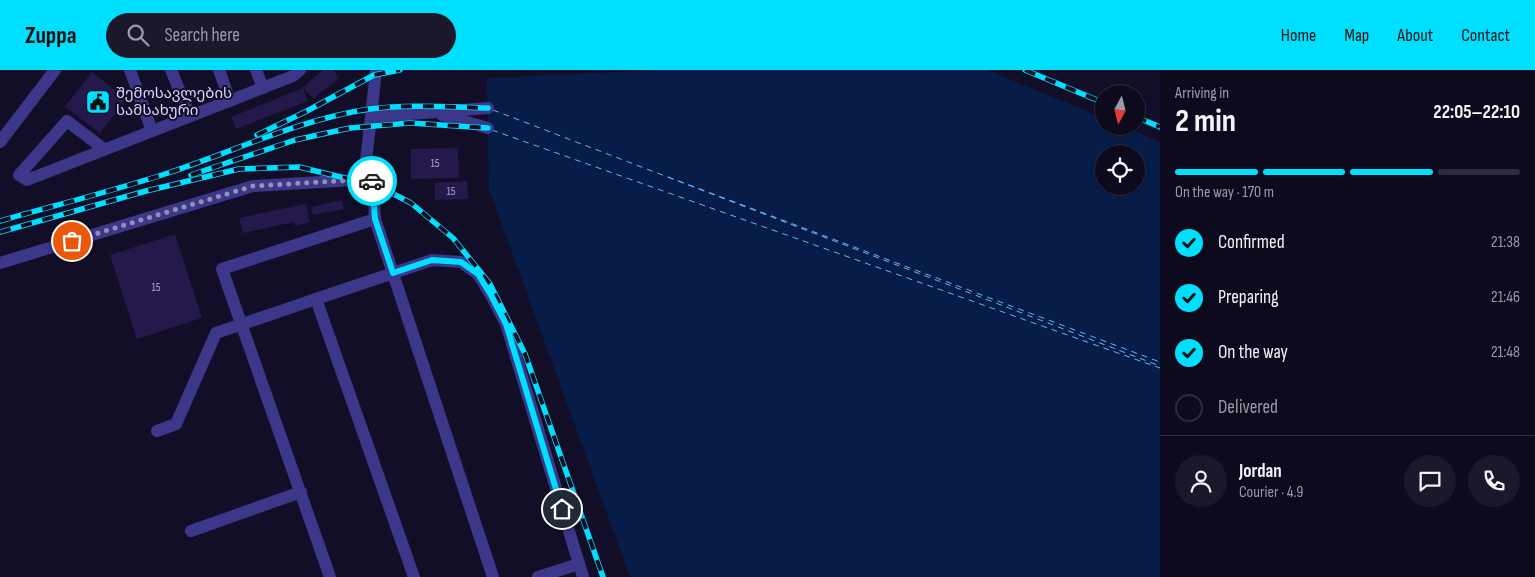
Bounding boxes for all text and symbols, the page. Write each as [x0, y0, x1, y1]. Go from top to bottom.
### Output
search box [106, 13, 456, 58]
text: Zuppa [25, 21, 76, 50]
icon: search [124, 21, 152, 49]
text: Search here [164, 24, 240, 47]
text: Home [1281, 25, 1316, 46]
text: Map [1344, 25, 1369, 46]
text: About [1397, 25, 1433, 46]
text: Contact [1461, 25, 1510, 46]
place label: შემოსავლების სამსახური [116, 84, 232, 120]
text: Arriving in [1175, 84, 1229, 103]
north arrow [1095, 85, 1145, 135]
map controls [1095, 85, 1145, 195]
public building icon: შემოსავლების სამსახური [85, 89, 111, 115]
text: 22:05–22:10 [1433, 101, 1520, 124]
text: 2 min [1175, 102, 1236, 141]
button: locate [1095, 145, 1145, 195]
courier [347, 156, 397, 206]
house number: 15 [430, 156, 440, 171]
icon: car [358, 167, 386, 195]
text: On the way · 170 m [1175, 183, 1274, 202]
house number: 15 [446, 184, 456, 199]
pin [51, 220, 93, 262]
icon: bag [58, 227, 86, 255]
icon: check [1175, 229, 1203, 257]
text: Confirmed [1218, 231, 1285, 254]
text: 21:38 [1491, 233, 1520, 252]
house number: 15 [151, 280, 161, 295]
icon: check [1175, 284, 1203, 312]
text: Preparing [1218, 286, 1279, 309]
text: 21:46 [1491, 288, 1520, 307]
icon: check [1175, 339, 1203, 367]
text: On the way [1218, 341, 1288, 364]
text: 21:48 [1491, 343, 1520, 362]
text: Delivered [1218, 396, 1278, 419]
button: person [1175, 455, 1227, 507]
button: chat [1404, 455, 1456, 507]
button: phone [1468, 455, 1520, 507]
text: Jordan [1239, 460, 1282, 483]
text: Courier · 4.9 [1239, 483, 1303, 502]
pin [541, 488, 583, 530]
icon: home [548, 495, 576, 523]

